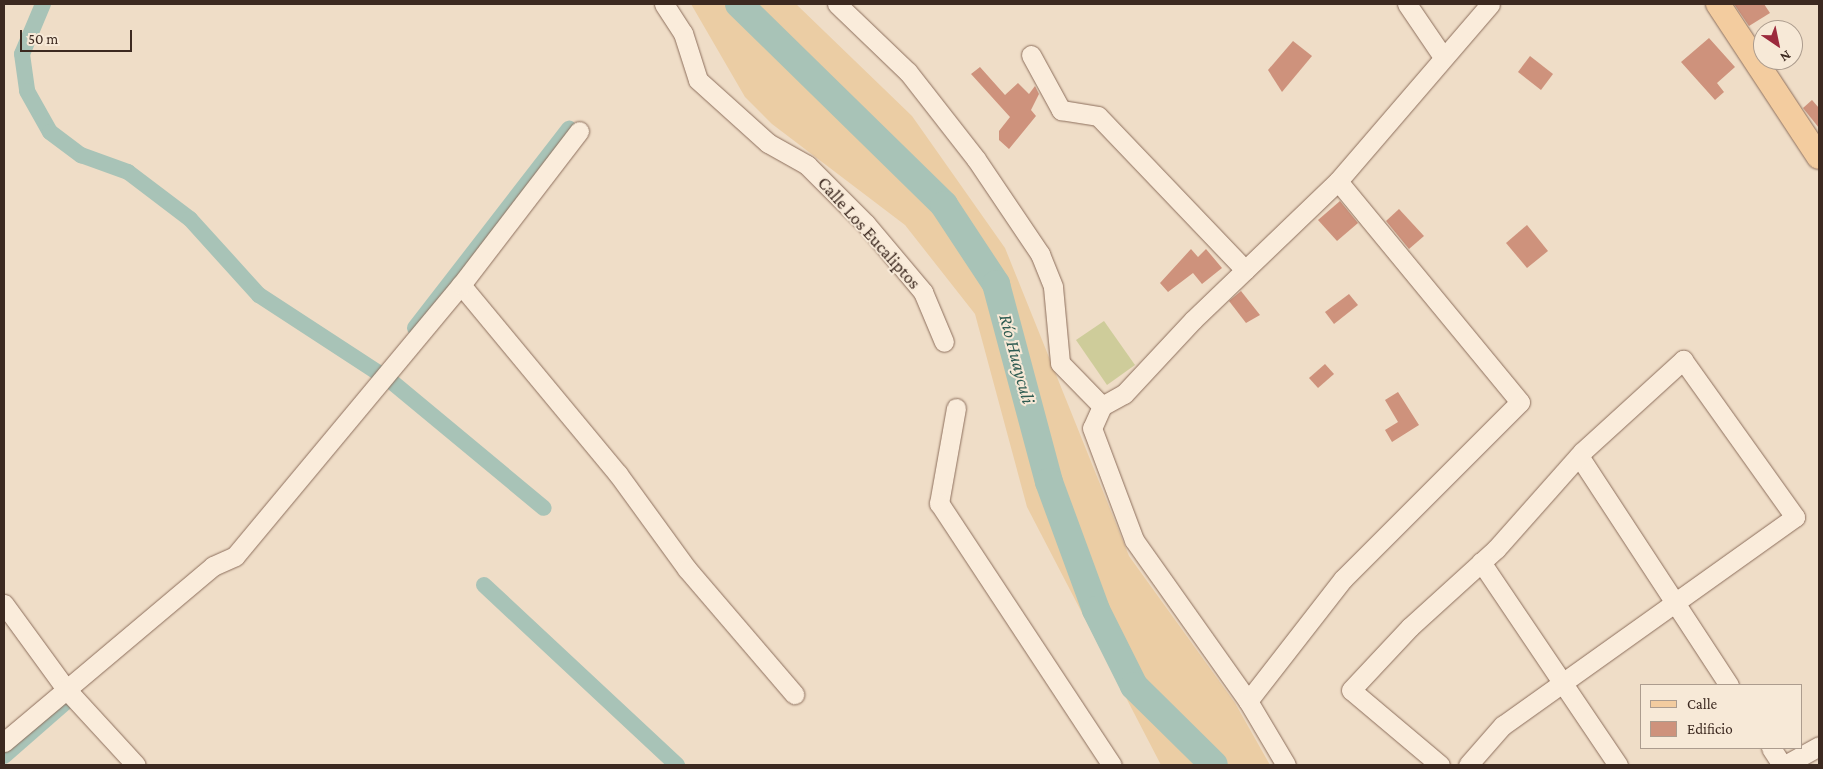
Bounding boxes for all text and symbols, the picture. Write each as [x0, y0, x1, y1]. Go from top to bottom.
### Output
scale bar [22, 20, 135, 52]
north arrow [1753, 20, 1803, 70]
text: 50 m [28, 31, 58, 47]
text: N [1777, 47, 1794, 66]
street label: Calle Los Eucaliptos [813, 172, 925, 294]
water label: Río Huayculi [994, 312, 1040, 406]
legend [1640, 684, 1803, 749]
text: Calle [1687, 696, 1717, 712]
text: Edificio [1687, 721, 1733, 737]

